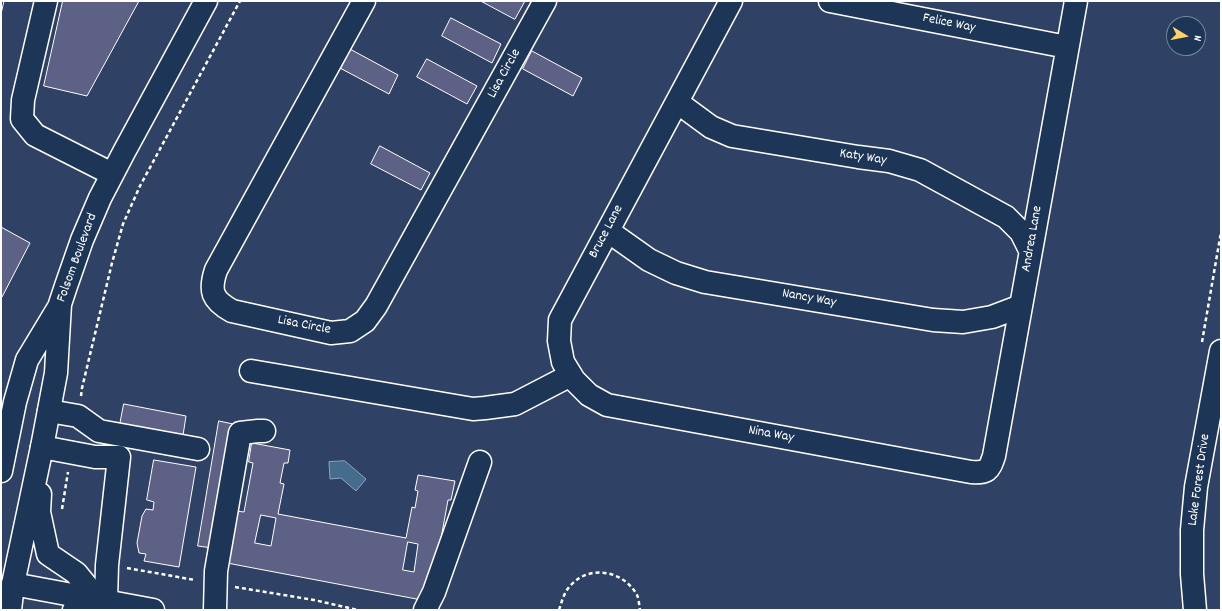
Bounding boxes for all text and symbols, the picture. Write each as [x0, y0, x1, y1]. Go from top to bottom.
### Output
street label: Felice Way [921, 11, 977, 37]
north arrow [1166, 16, 1206, 56]
text: N [1188, 34, 1205, 42]
street label: Lisa Circle [485, 46, 525, 102]
street label: Katy Way [838, 146, 888, 170]
street label: Bruce Lane [586, 203, 628, 261]
street label: Andrea Lane [1019, 205, 1047, 273]
street label: Folsom Boulevard [54, 211, 102, 305]
street label: Nancy Way [781, 286, 837, 312]
street label: Lisa Circle [276, 313, 332, 339]
street label: Nina Way [747, 423, 795, 447]
street label: Lake Forest Drive [1185, 433, 1215, 527]

